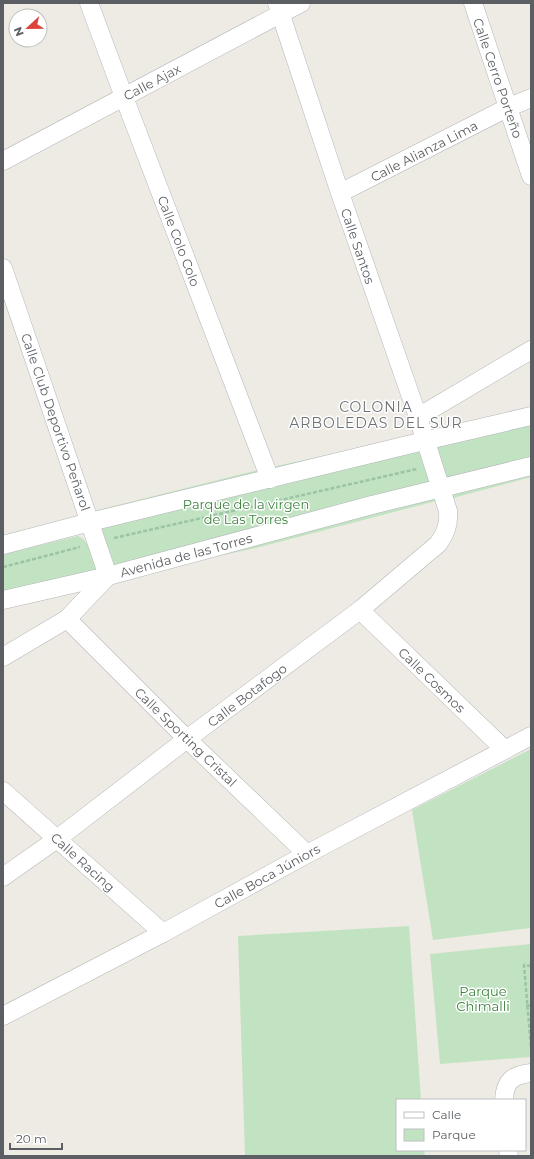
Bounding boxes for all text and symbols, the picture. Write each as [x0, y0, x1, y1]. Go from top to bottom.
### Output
north arrow [8, 8, 48, 48]
street label: Calle Cerro Porteño [470, 16, 526, 140]
text: N [11, 25, 27, 38]
street label: Calle Ajax [121, 60, 183, 104]
street label: Calle Alianza Lima [368, 117, 480, 185]
street label: Calle Colo Colo [154, 193, 204, 289]
street label: Calle Santos [338, 206, 378, 286]
street label: Calle Club Deportivo Peñarol [18, 331, 94, 513]
district label: COLONIA ARBOLEDAS DEL SUR [289, 398, 463, 432]
park label: Parque de la virgen de Las Torres [183, 496, 309, 527]
street label: Avenida de las Torres [118, 530, 254, 580]
street label: Calle Cosmos [395, 644, 469, 716]
street label: Calle Botafogo [204, 660, 290, 730]
street label: Calle Sporting Cristal [132, 684, 240, 790]
street label: Calle Racing [48, 829, 118, 895]
street label: Calle Boca Júniors [211, 840, 323, 912]
park label: Parque Chimalli [456, 983, 510, 1014]
legend [396, 1099, 526, 1151]
text: Calle [432, 1107, 461, 1122]
scale bar [10, 1125, 62, 1151]
text: Parque [432, 1127, 476, 1142]
text: 20 m [16, 1131, 47, 1146]

